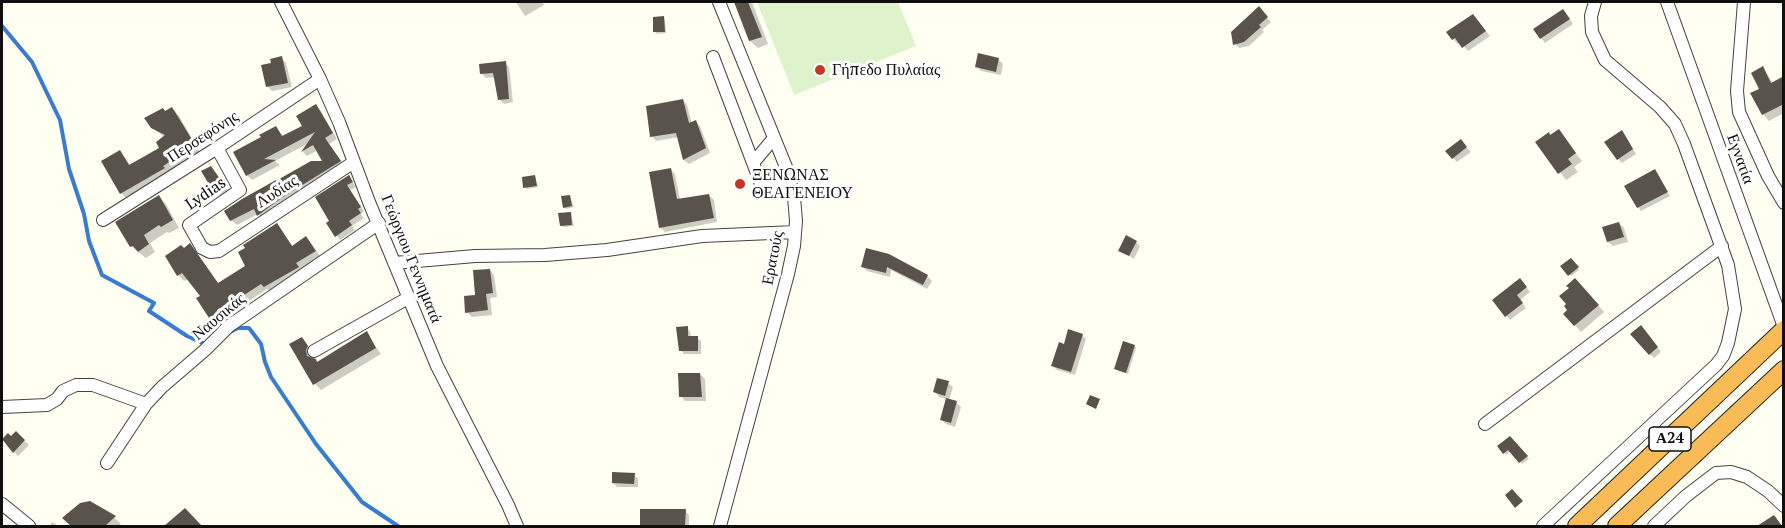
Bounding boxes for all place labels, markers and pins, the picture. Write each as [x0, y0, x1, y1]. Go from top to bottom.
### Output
place label: Γήπεδο Πυλαίας [832, 60, 940, 80]
marker: Γήπεδο Πυλαίας [813, 63, 827, 77]
place label: ΞΕΝΩΝΑΣ ΘΕΑΓΕΝΕΙΟΥ [752, 165, 853, 203]
marker: ΞΕΝΩΝΑΣ ΘΕΑΓΕΝΕΙΟΥ [733, 177, 747, 191]

